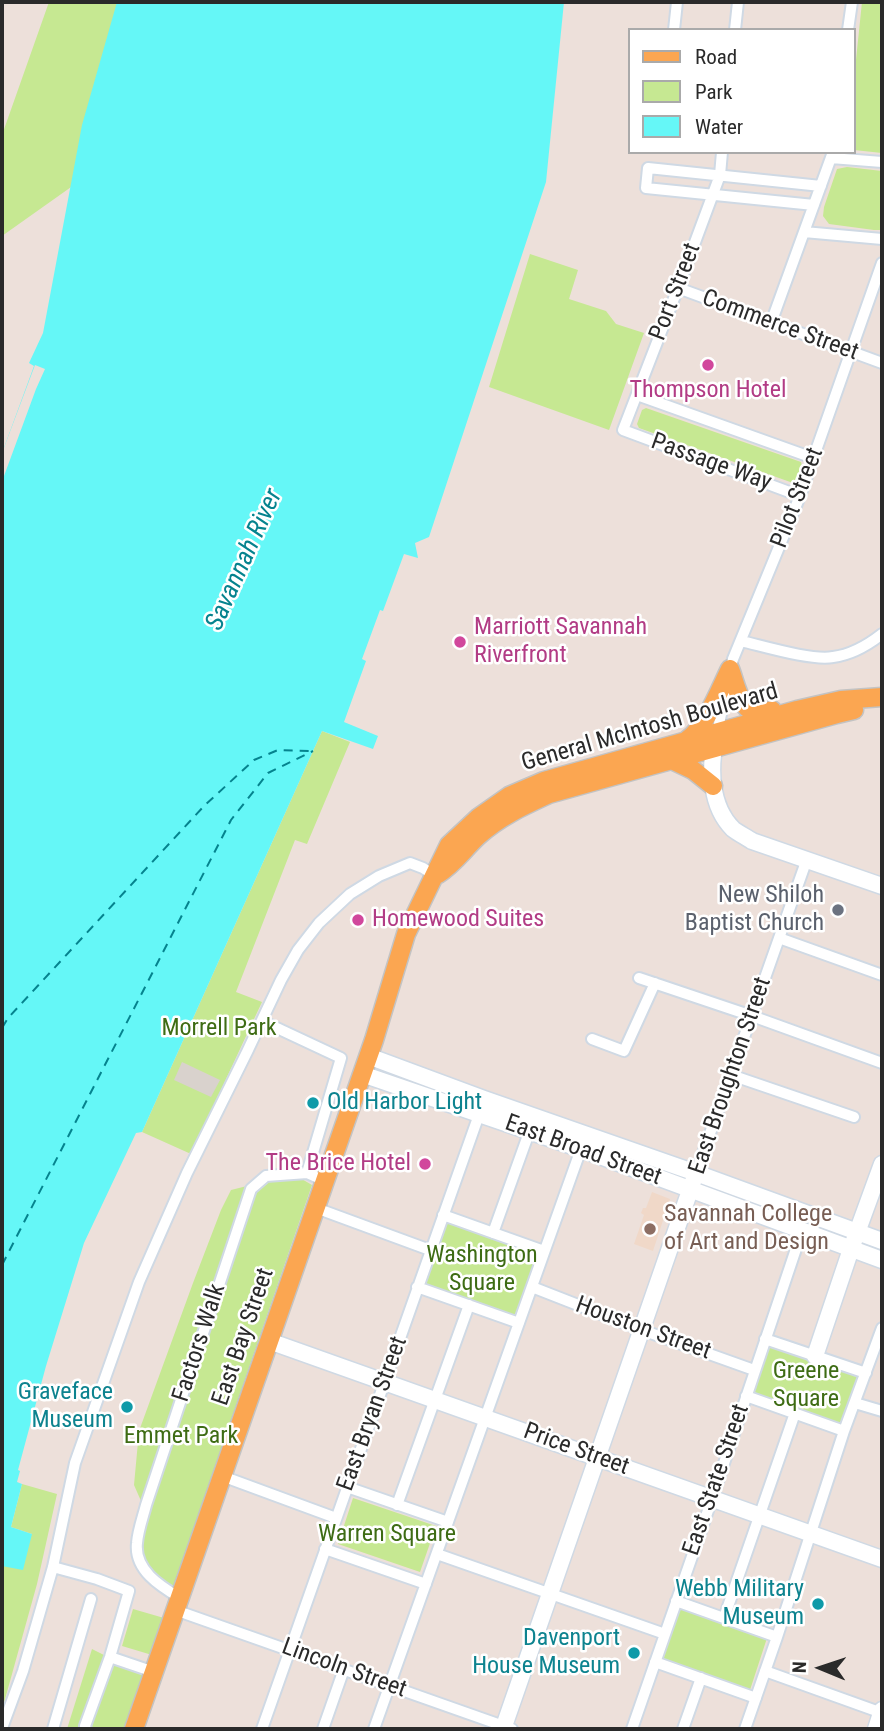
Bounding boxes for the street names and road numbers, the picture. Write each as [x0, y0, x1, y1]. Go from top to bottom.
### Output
street label: Port Street [644, 239, 708, 345]
street label: Commerce Street [698, 284, 862, 368]
street label: Passage Way [647, 428, 775, 498]
street label: Pilot Street [766, 444, 830, 552]
street label: General McIntosh Boulevard [518, 678, 782, 778]
street label: East Broughton Street [684, 974, 778, 1178]
street label: East Broad Street [501, 1109, 665, 1193]
street label: East Bay Street [207, 1265, 281, 1409]
street label: Factors Walk [167, 1280, 233, 1406]
street label: Houston Street [571, 1291, 715, 1367]
street label: East Bryan Street [332, 1333, 414, 1495]
street label: East State Street [678, 1401, 756, 1559]
street label: Price Street [519, 1418, 633, 1482]
street label: Lincoln Street [278, 1633, 410, 1705]

